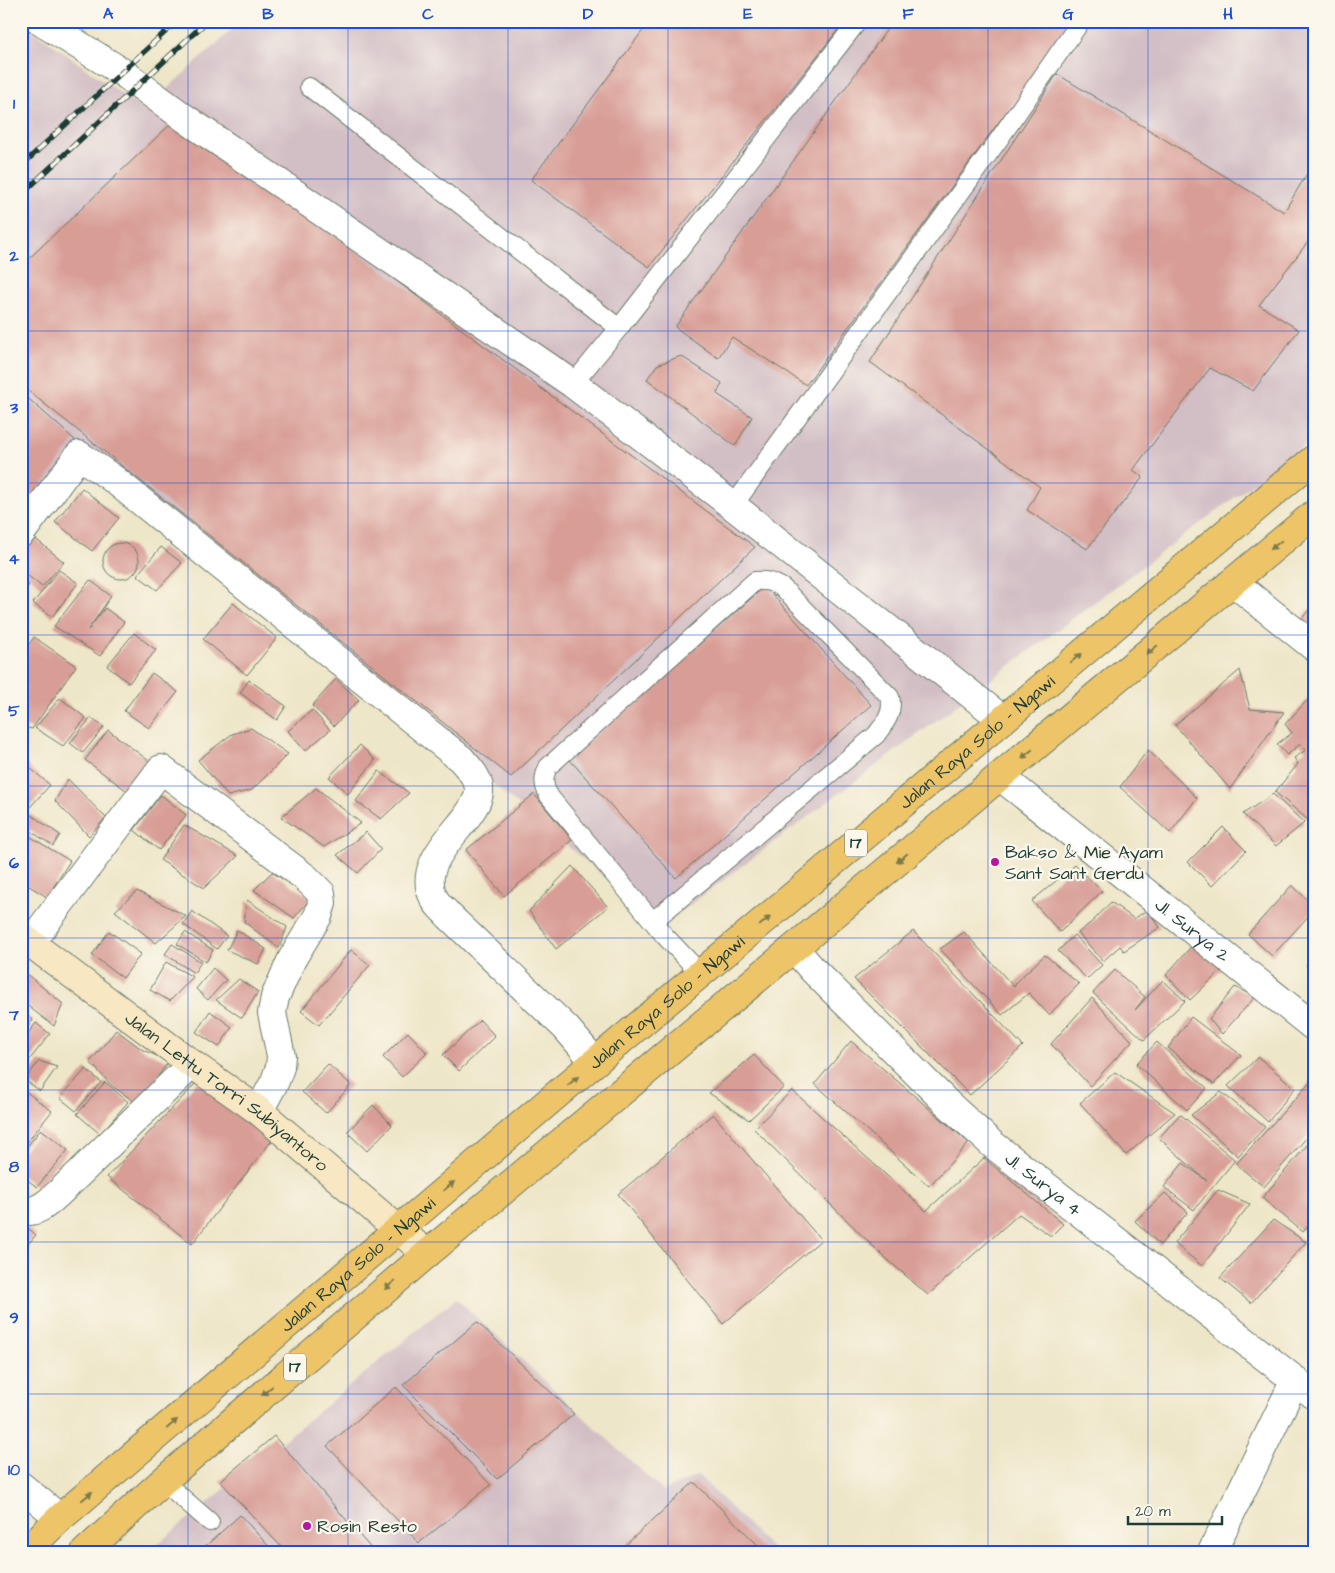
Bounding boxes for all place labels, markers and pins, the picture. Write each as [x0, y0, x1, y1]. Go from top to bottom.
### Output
place label: Bakso & Mie Ayam Sant Sant Gerdu [1005, 840, 1163, 886]
marker: Bakso & Mie Ayam Sant Sant Gerdu [989, 856, 1001, 868]
place label: Rosin Resto [317, 1514, 417, 1539]
marker: Rosin Resto [301, 1520, 313, 1532]

